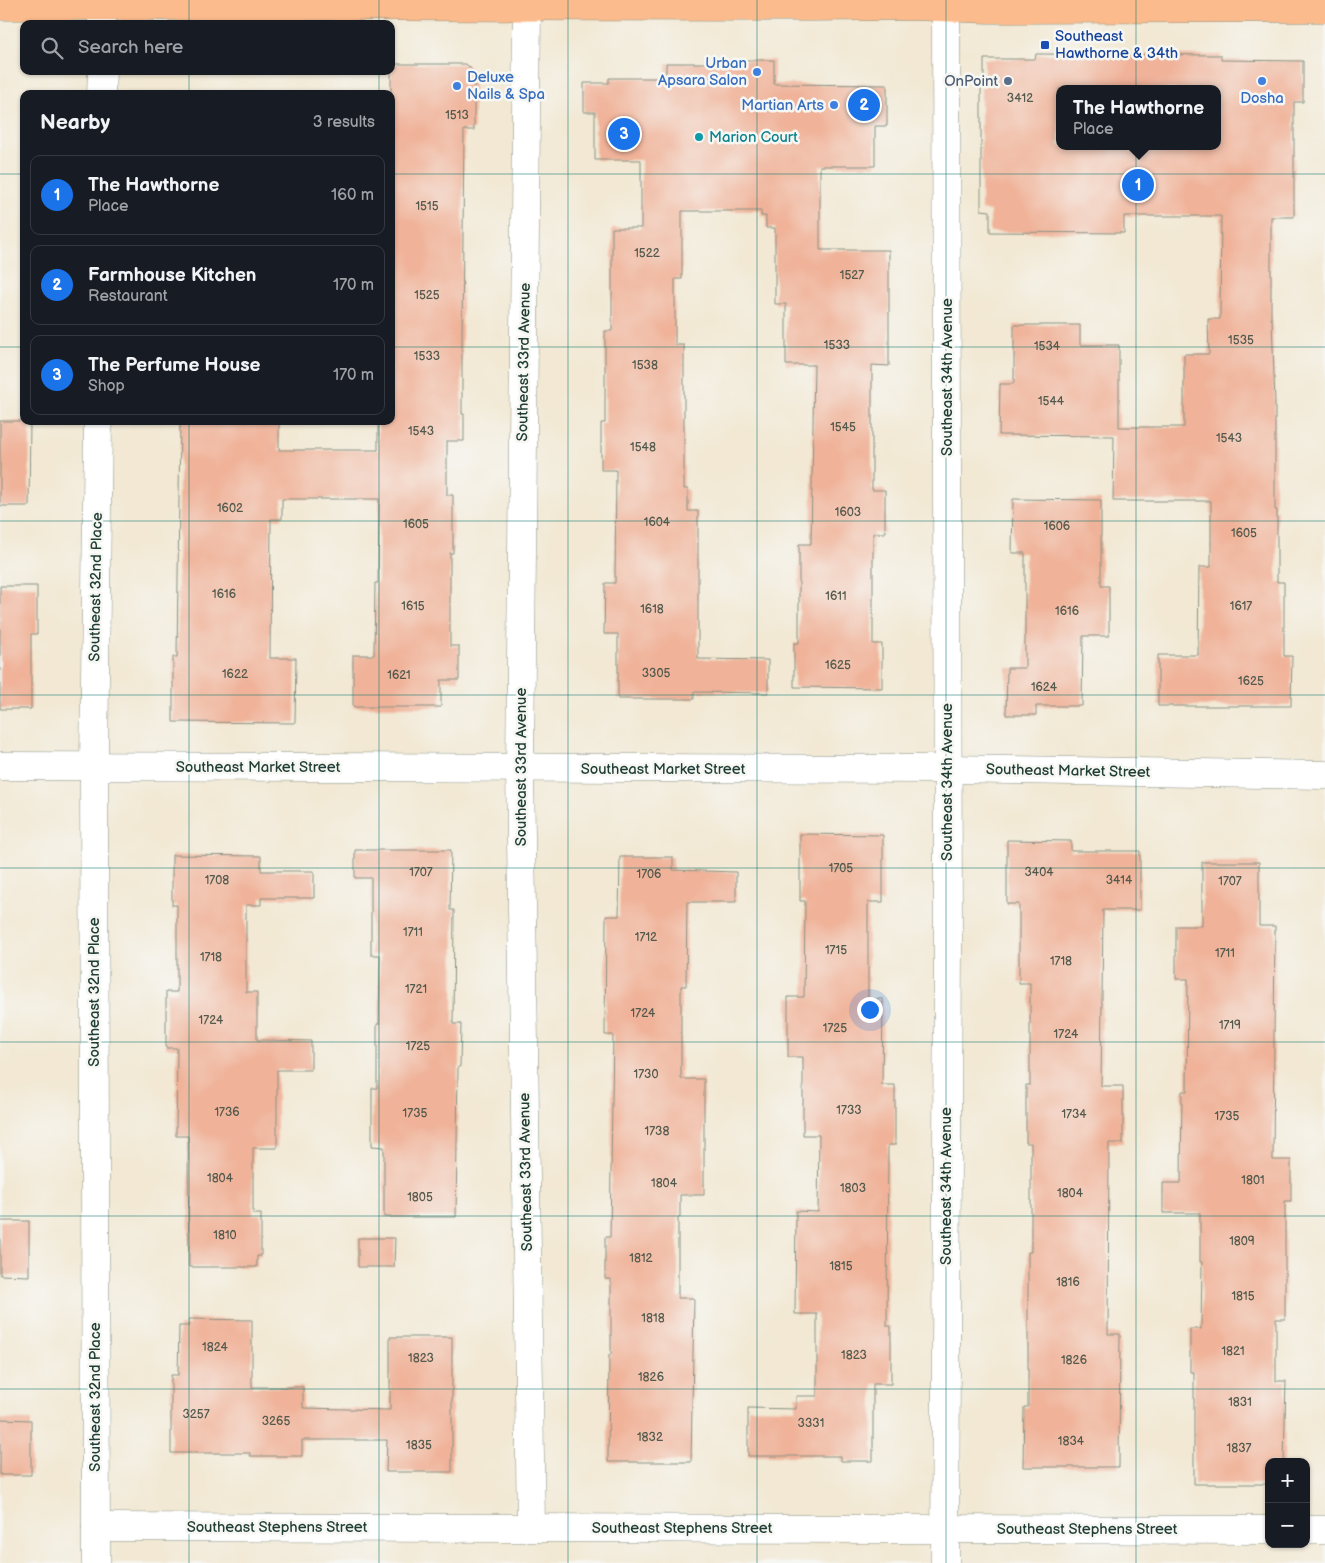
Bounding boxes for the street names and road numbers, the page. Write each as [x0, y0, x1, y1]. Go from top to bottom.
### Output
street label: Southeast 33rd Avenue [513, 282, 535, 442]
street label: Southeast 34th Avenue [938, 298, 957, 456]
street label: Southeast 32nd Place [85, 512, 107, 662]
street label: Southeast 33rd Avenue [512, 688, 531, 846]
street label: Southeast 34th Avenue [938, 703, 957, 861]
street label: Southeast Market Street [176, 758, 341, 777]
street label: Southeast Market Street [581, 760, 746, 779]
street label: Southeast Market Street [986, 760, 1151, 782]
street label: Southeast 32nd Place [85, 917, 104, 1067]
street label: Southeast 33rd Avenue [515, 1092, 537, 1252]
street label: Southeast 34th Avenue [937, 1107, 956, 1265]
street label: Southeast 32nd Place [86, 1322, 105, 1472]
street label: Southeast Stephens Street [187, 1518, 368, 1537]
street label: Southeast Stephens Street [592, 1519, 773, 1538]
street label: Southeast Stephens Street [997, 1520, 1178, 1539]

